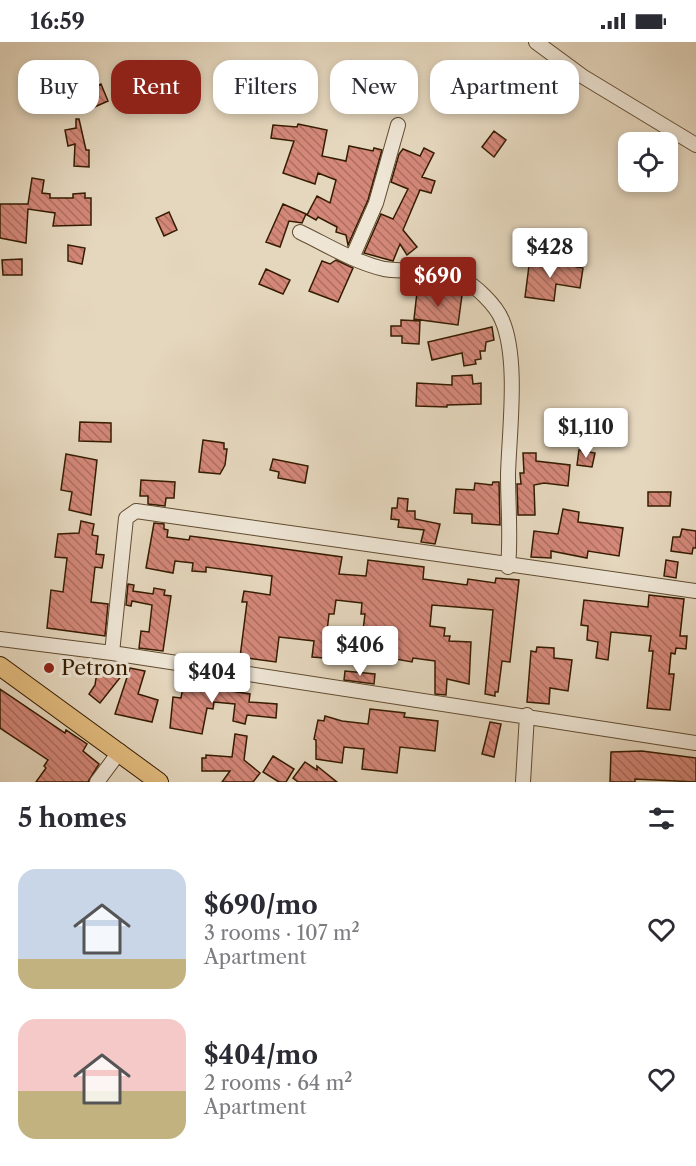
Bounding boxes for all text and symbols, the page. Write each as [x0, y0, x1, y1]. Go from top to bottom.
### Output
text: 16:59 [30, 8, 85, 35]
chip: Buy [18, 60, 99, 114]
chip: Rent [111, 60, 201, 114]
chip: Filters [213, 60, 318, 114]
chip: New [330, 60, 418, 114]
chip: Apartment [430, 60, 579, 114]
map controls [618, 132, 678, 192]
button: locate [618, 132, 678, 192]
pin: $428 [514, 228, 586, 279]
text: $428 [526, 235, 574, 259]
pin: $690 [402, 257, 474, 308]
text: $690 [414, 264, 462, 288]
pin: $1,110 [537, 408, 635, 459]
text: $1,110 [558, 415, 614, 439]
pin: $406 [324, 626, 396, 677]
text: $406 [336, 633, 384, 657]
pin: $404 [176, 653, 248, 704]
place label: Petron [61, 655, 128, 680]
text: $404 [188, 660, 236, 684]
marker: Petron [42, 661, 56, 675]
text: 5 homes [18, 802, 127, 834]
icon: filters [645, 802, 678, 835]
text: $690/mo [204, 889, 318, 921]
icon: home [66, 893, 138, 965]
icon: heart [645, 913, 678, 946]
text: 3 rooms · 107 m² [204, 921, 360, 945]
text: Apartment [204, 945, 307, 969]
text: $404/mo [204, 1039, 318, 1071]
icon: home [66, 1043, 138, 1115]
icon: heart [645, 1063, 678, 1096]
text: 2 rooms · 64 m² [204, 1071, 353, 1095]
text: Apartment [204, 1095, 307, 1119]

